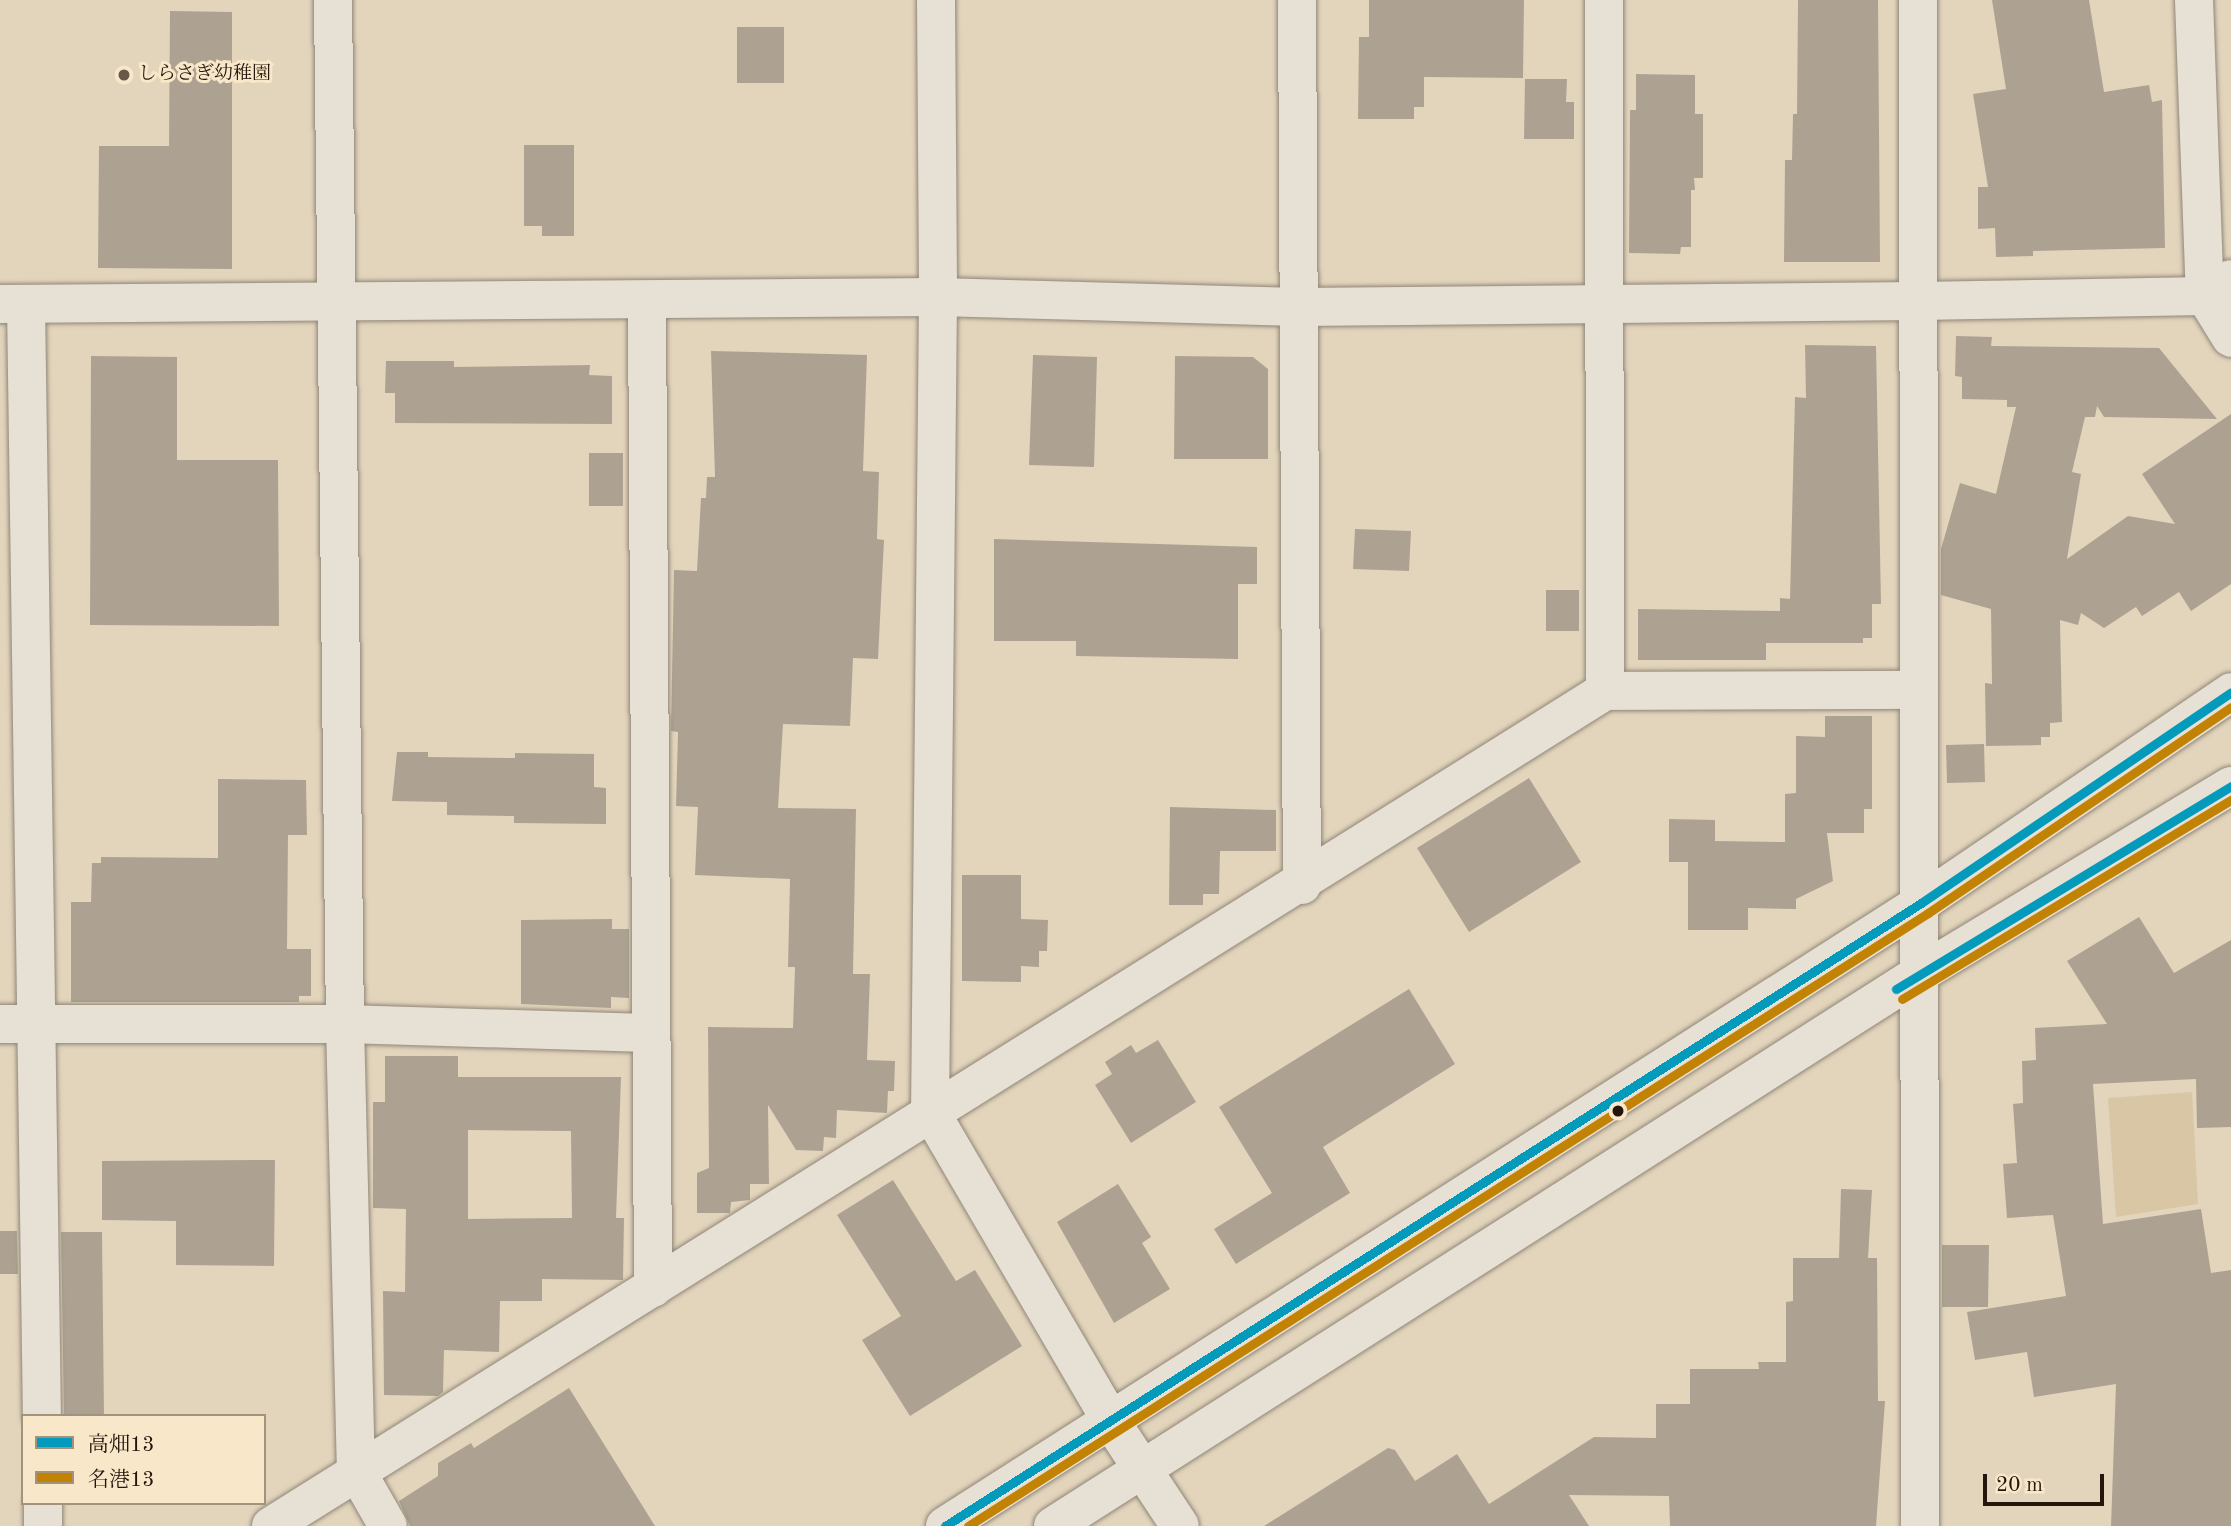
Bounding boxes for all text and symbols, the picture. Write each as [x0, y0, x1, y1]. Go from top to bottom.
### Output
place label: しらさぎ幼稚園 [138, 64, 271, 86]
marker: しらさぎ幼稚園 [116, 67, 132, 83]
unlabelled marker [1611, 1104, 1625, 1118]
legend [21, 1414, 266, 1505]
text: 高畑13 [88, 1435, 154, 1456]
scale bar [1986, 1460, 2107, 1504]
text: 名港13 [88, 1470, 154, 1491]
text: 20 m [1996, 1475, 2043, 1496]

